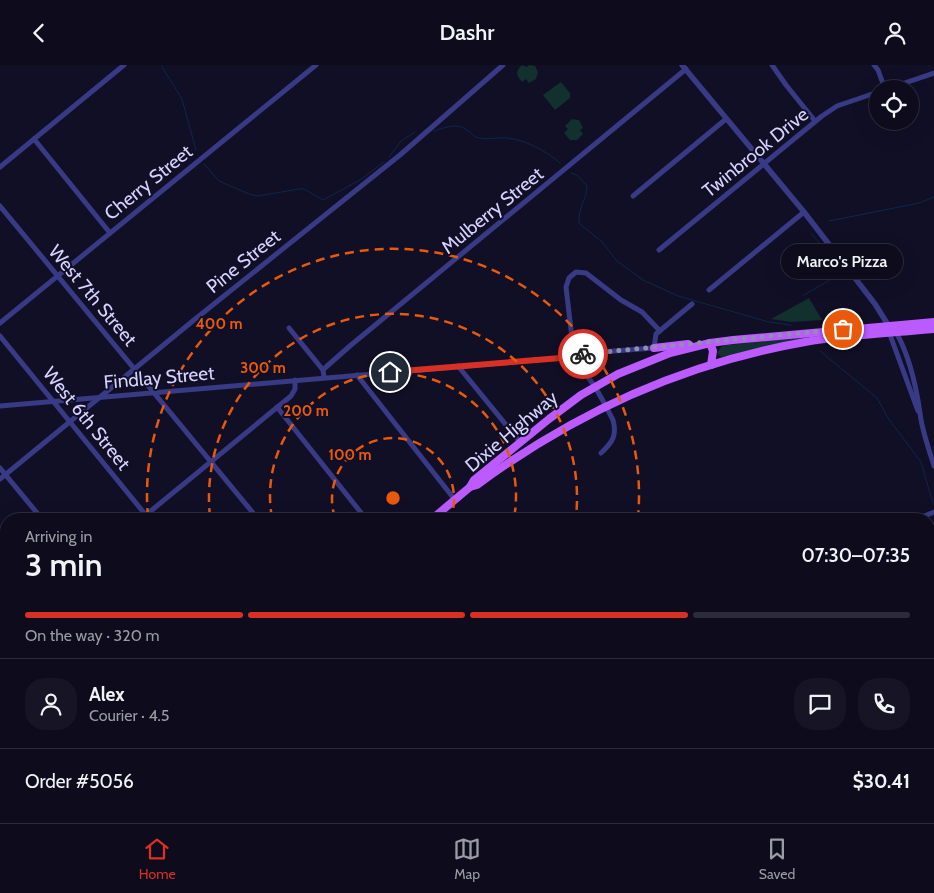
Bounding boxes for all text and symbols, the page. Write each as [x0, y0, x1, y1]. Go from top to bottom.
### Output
icon: back [25, 19, 53, 47]
text: Dashr [440, 19, 494, 46]
icon: person [881, 19, 909, 47]
map controls [869, 80, 919, 130]
button: locate [869, 80, 919, 130]
street label: Twinbrook Drive [698, 102, 813, 202]
street label: Cherry Street [100, 140, 197, 225]
street label: Mulberry Street [437, 162, 548, 259]
street label: Pine Street [202, 224, 285, 298]
street label: West 7th Street [44, 240, 142, 351]
callout: Marco's Pizza [782, 244, 904, 279]
text: Marco's Pizza [797, 252, 887, 271]
pin [822, 308, 864, 350]
text: 400 m [196, 315, 242, 333]
icon: bag [829, 315, 857, 343]
courier [558, 329, 608, 379]
icon: bike [569, 340, 597, 368]
pin [369, 351, 411, 393]
icon: home [376, 358, 404, 386]
text: 300 m [240, 359, 286, 377]
street label: Findlay Street [103, 361, 216, 394]
street label: West 6th Street [38, 362, 136, 475]
street label: Dixie Highway [460, 386, 563, 477]
text: 200 m [283, 402, 329, 420]
text: 100 m [328, 446, 372, 464]
centre of rings [384, 489, 402, 507]
text: Arriving in [25, 527, 92, 546]
text: 07:30–07:35 [801, 544, 910, 567]
text: 3 min [25, 545, 102, 584]
text: On the way · 320 m [25, 626, 159, 645]
button: person [25, 678, 77, 730]
button: chat [794, 678, 846, 730]
button: phone [858, 678, 910, 730]
text: Alex [89, 683, 125, 706]
text: Courier · 4.5 [89, 706, 170, 725]
text: Order #5056 [25, 770, 134, 793]
text: $30.41 [853, 770, 910, 793]
tab: Home [139, 835, 176, 883]
tab: Map [453, 835, 481, 883]
tab: Saved [759, 835, 795, 883]

